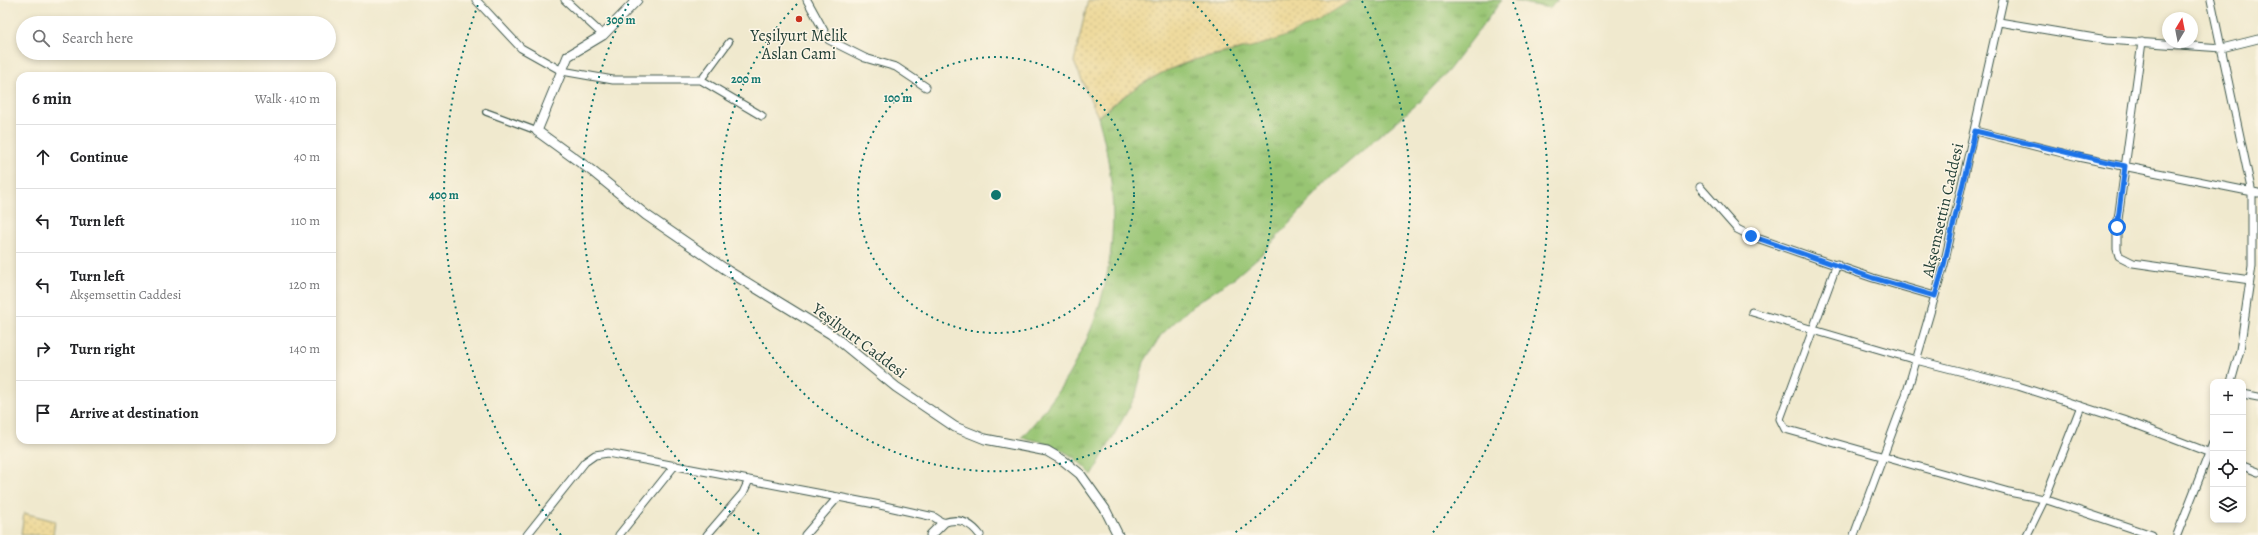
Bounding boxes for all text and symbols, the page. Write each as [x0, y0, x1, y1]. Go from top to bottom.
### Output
text: 300 m [606, 12, 636, 28]
north arrow [2162, 12, 2198, 48]
marker: Yeşilyurt Melik Aslan Cami [794, 14, 804, 24]
search box [16, 16, 336, 60]
place label: Yeşilyurt Melik Aslan Cami [749, 25, 848, 65]
icon: search [30, 27, 52, 49]
text: Search here [62, 28, 133, 48]
text: 200 m [731, 71, 761, 87]
text: 6 min [32, 87, 72, 110]
text: Walk · 410 m [255, 90, 320, 107]
text: 100 m [884, 90, 912, 106]
street label: Akşemsettin Caddesi [1917, 141, 1969, 281]
icon: ahead [32, 146, 54, 168]
text: Continue [70, 147, 128, 167]
text: 40 m [294, 148, 320, 165]
text: 400 m [429, 187, 459, 203]
centre of rings [989, 188, 1003, 202]
icon: left [32, 210, 54, 232]
text: Turn left [70, 211, 125, 231]
text: 110 m [291, 212, 320, 229]
route start [2108, 218, 2126, 236]
route end [1742, 227, 1760, 245]
text: Turn left [70, 266, 125, 286]
icon: left [32, 274, 54, 296]
text: 120 m [289, 276, 320, 293]
text: Akşemsettin Caddesi [70, 286, 182, 303]
street label: Yeşilyurt Caddesi [807, 297, 911, 384]
icon: right [32, 338, 54, 360]
text: Turn right [70, 339, 135, 359]
text: 140 m [289, 340, 320, 357]
map controls [2210, 379, 2246, 523]
button: + [2210, 379, 2246, 415]
icon: arrive [32, 402, 54, 424]
text: Arrive at destination [70, 403, 199, 423]
button: − [2210, 415, 2246, 451]
button: locate [2210, 451, 2246, 487]
button: layers [2210, 487, 2246, 523]

